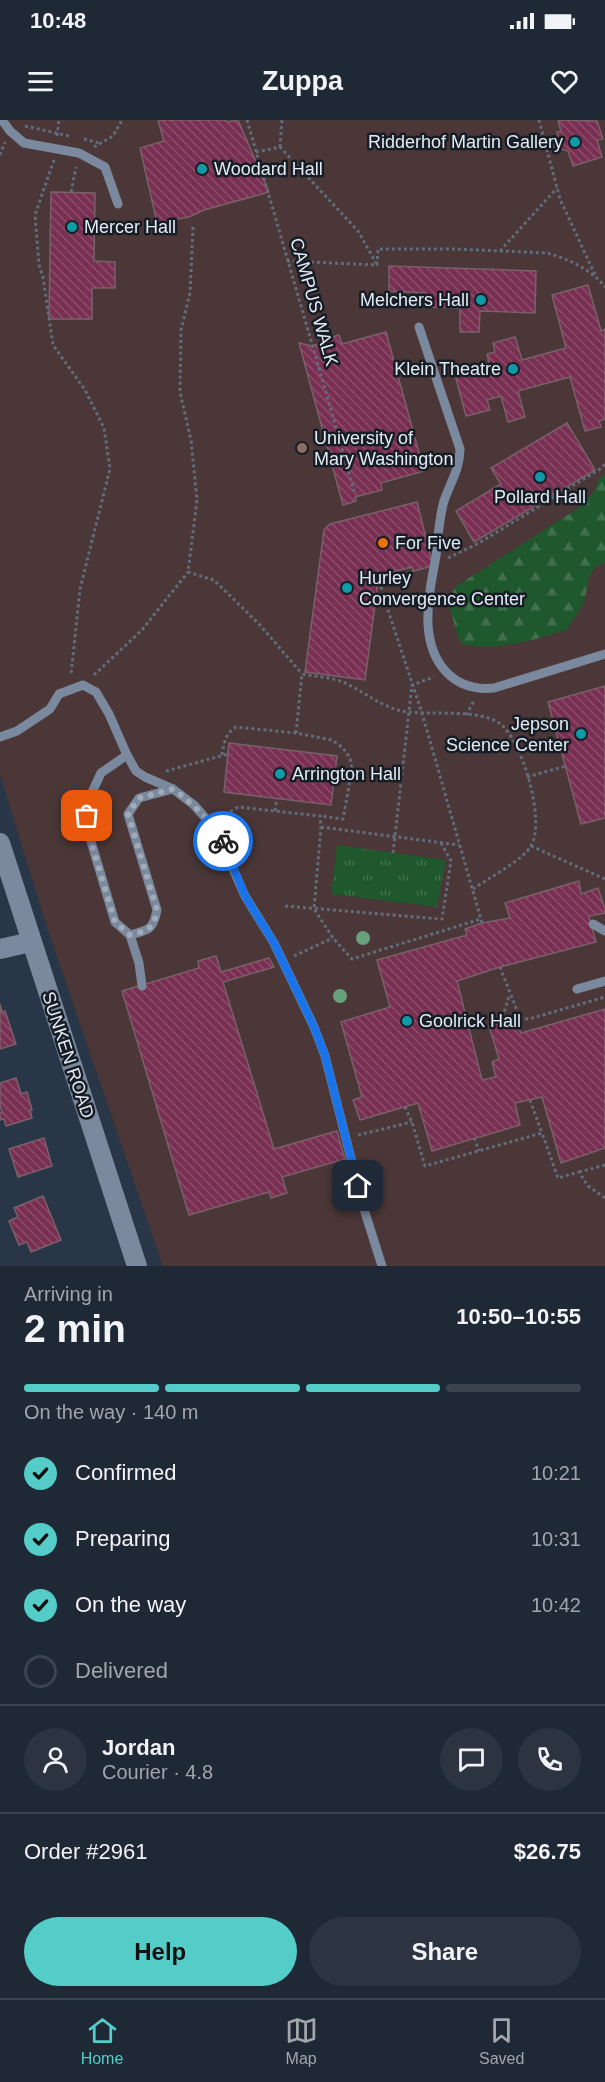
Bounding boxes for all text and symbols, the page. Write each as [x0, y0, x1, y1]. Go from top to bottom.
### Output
text: 10:48 [30, 8, 86, 33]
icon: menu [24, 65, 57, 98]
icon: heart [548, 65, 581, 98]
text: Zuppa [262, 66, 343, 96]
place label: Ridderhof Martin Gallery [368, 132, 563, 152]
marker: Ridderhof Martin Gallery [568, 135, 582, 149]
place label: Woodard Hall [214, 159, 323, 179]
marker: Woodard Hall [195, 162, 209, 176]
place label: Mercer Hall [84, 217, 176, 237]
marker: Mercer Hall [65, 220, 79, 234]
street label: CAMPUS WALK [286, 236, 342, 368]
place label: Melchers Hall [360, 290, 469, 310]
marker: Melchers Hall [474, 293, 488, 307]
place label: Klein Theatre [394, 359, 501, 379]
marker: Klein Theatre [506, 362, 520, 376]
place label: University of Mary Washington [314, 428, 453, 469]
marker: University of Mary Washington [295, 441, 309, 455]
marker: Pollard Hall [533, 470, 547, 484]
place label: Pollard Hall [494, 487, 586, 507]
place label: For Five [395, 533, 461, 553]
marker: For Five [376, 536, 390, 550]
place label: Hurley Convergence Center [359, 568, 525, 609]
marker: Hurley Convergence Center [340, 581, 354, 595]
place label: Jepson Science Center [446, 714, 569, 755]
marker: Jepson Science Center [574, 727, 588, 741]
place label: Arrington Hall [292, 764, 401, 784]
marker: Arrington Hall [273, 767, 287, 781]
pin [61, 790, 112, 841]
icon: bag [70, 799, 103, 832]
courier [193, 811, 253, 871]
icon: bike [207, 825, 240, 858]
street label: SUNKEN ROAD [38, 989, 98, 1121]
place label: Goolrick Hall [419, 1011, 521, 1031]
marker: Goolrick Hall [400, 1014, 414, 1028]
pin [332, 1160, 383, 1211]
icon: home [341, 1169, 374, 1202]
text: Arriving in [24, 1283, 113, 1305]
text: 10:50–10:55 [456, 1304, 581, 1329]
text: 2 min [24, 1307, 126, 1350]
text: On the way · 140 m [24, 1401, 199, 1423]
icon: check [24, 1457, 57, 1490]
text: Confirmed [75, 1460, 176, 1485]
text: 10:21 [531, 1462, 581, 1484]
icon: check [24, 1523, 57, 1556]
text: Preparing [75, 1526, 170, 1551]
text: 10:31 [531, 1528, 581, 1550]
icon: check [24, 1589, 57, 1622]
text: On the way [75, 1592, 186, 1617]
text: 10:42 [531, 1594, 581, 1616]
text: Delivered [75, 1658, 168, 1683]
button: person [24, 1728, 87, 1791]
button: chat [440, 1728, 503, 1791]
button: phone [518, 1728, 581, 1791]
text: Jordan [102, 1735, 175, 1760]
text: Courier · 4.8 [102, 1761, 213, 1783]
text: Order #2961 [24, 1839, 148, 1864]
text: $26.75 [514, 1839, 581, 1864]
button: Help [24, 1917, 297, 1986]
button: Share [309, 1917, 581, 1986]
tab: Home [81, 2014, 123, 2068]
tab: Map [285, 2014, 318, 2068]
tab: Saved [479, 2014, 524, 2068]

